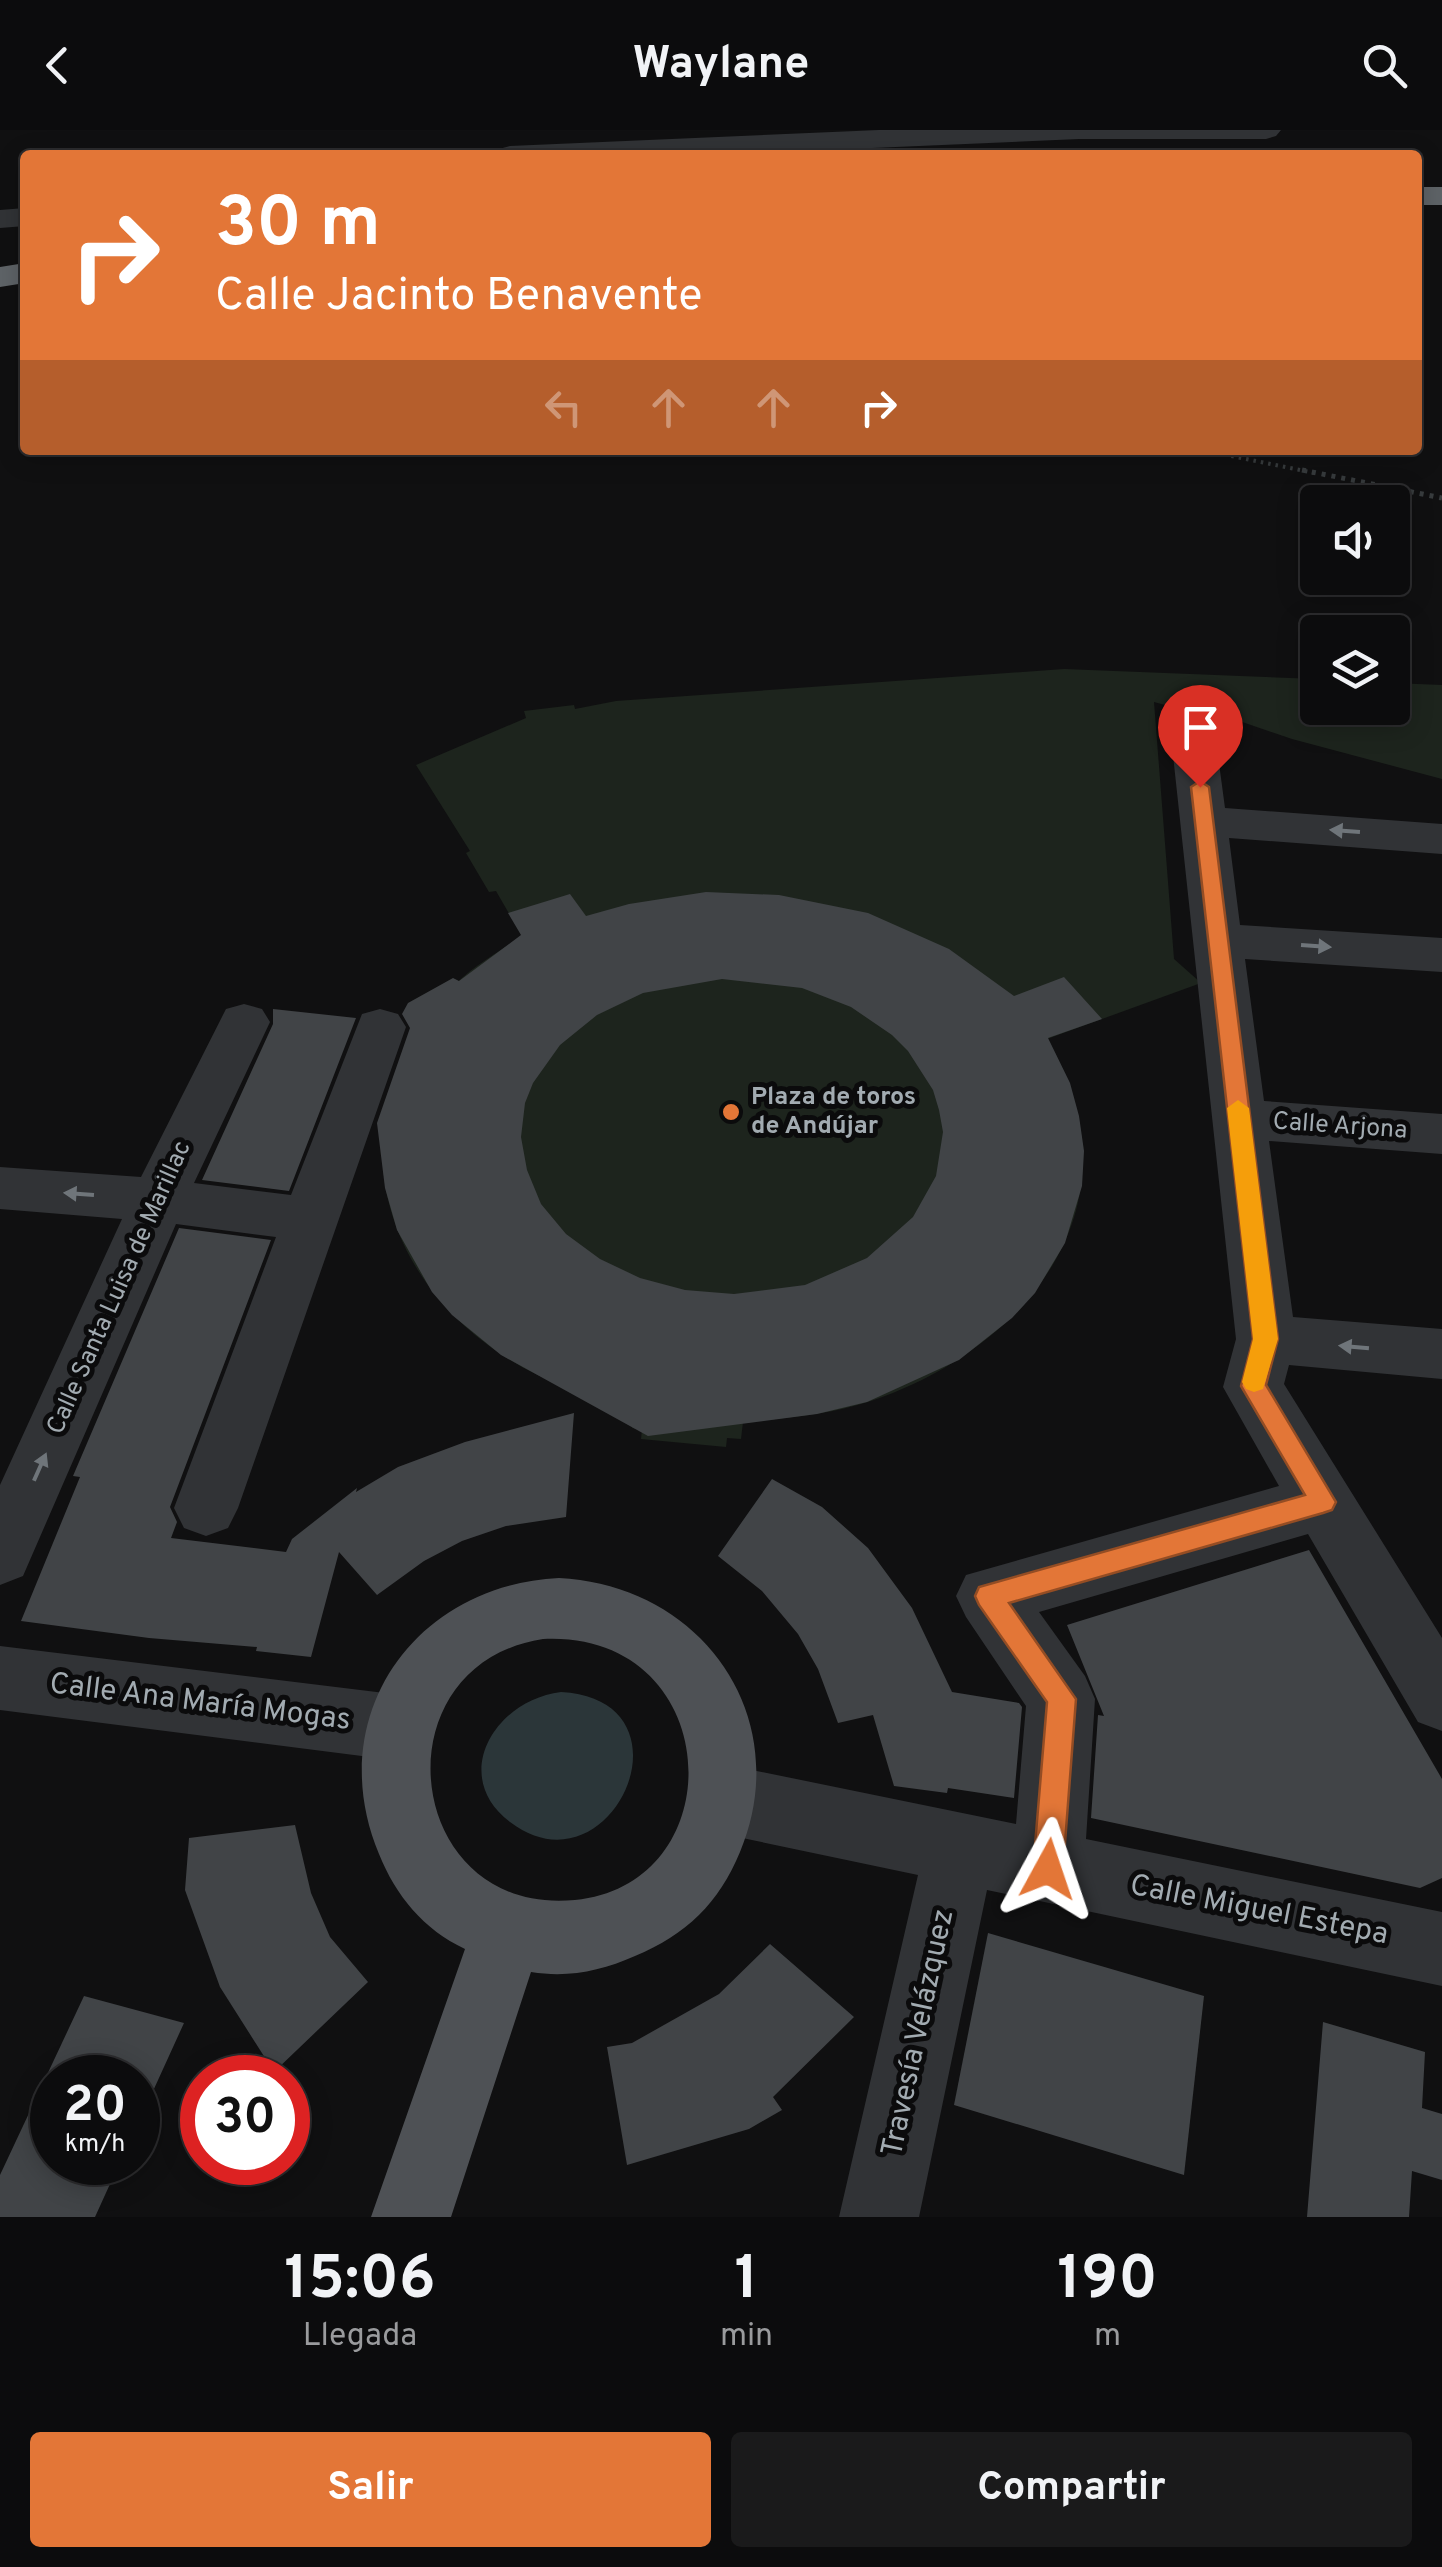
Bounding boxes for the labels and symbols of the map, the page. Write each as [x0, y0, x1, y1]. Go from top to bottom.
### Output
pin [1158, 685, 1243, 788]
one-way arrow [1328, 823, 1360, 839]
one-way arrow [1300, 939, 1332, 955]
place label: Plaza de toros de Andújar [751, 1082, 916, 1143]
marker: Plaza de toros de Andújar [720, 1101, 742, 1123]
street label: Calle Arjona [1272, 1106, 1408, 1148]
street label: Calle Santa Luisa de Marillac [41, 1136, 199, 1440]
one-way arrow [63, 1186, 95, 1202]
one-way arrow [1337, 1338, 1369, 1354]
one-way arrow [32, 1452, 48, 1482]
street label: Calle Ana María Mogas [47, 1666, 353, 1740]
position arrow [996, 1817, 1100, 1921]
street label: Calle Miguel Estepa [1127, 1868, 1391, 1954]
street label: Travesía Velázquez [875, 1906, 963, 2160]
speed limit sign: 30 [180, 2055, 310, 2185]

